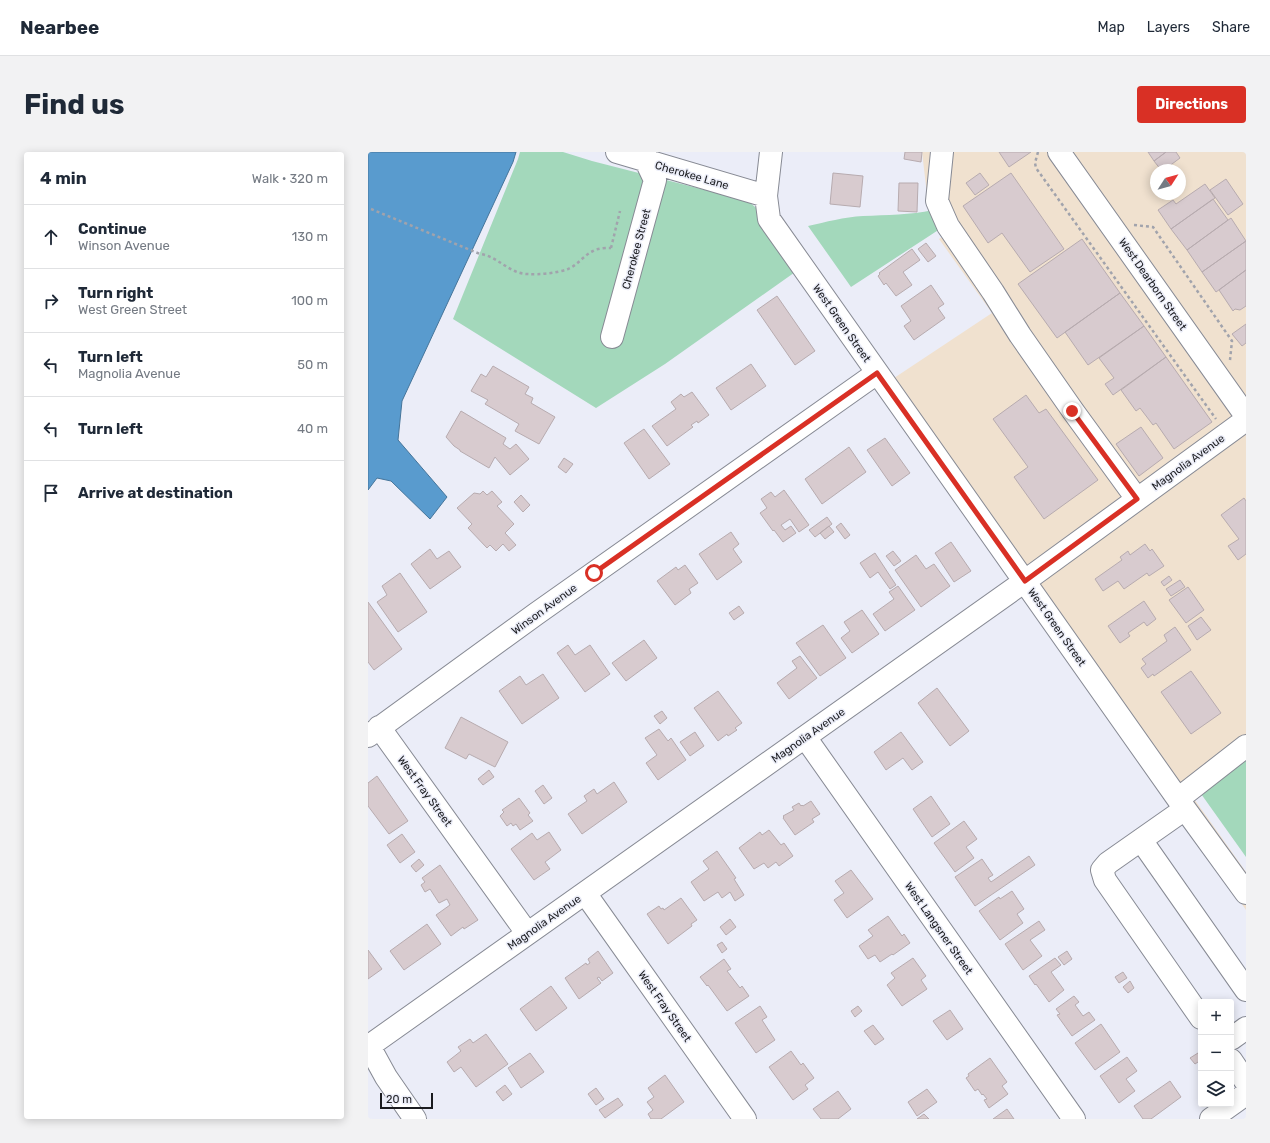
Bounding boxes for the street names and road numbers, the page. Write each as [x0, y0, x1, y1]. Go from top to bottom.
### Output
street label: Cherokee Lane [653, 159, 730, 192]
street label: Cherokee Street [619, 207, 654, 291]
street label: West Dearborn Street [1116, 236, 1190, 333]
street label: West Green Street [810, 282, 874, 365]
street label: Magnolia Avenue [1149, 432, 1227, 493]
street label: Winson Avenue [509, 581, 580, 637]
street label: West Green Street [1025, 586, 1089, 669]
street label: Magnolia Avenue [769, 705, 848, 766]
street label: West Fray Street [395, 754, 455, 830]
street label: West Langsner Street [902, 880, 976, 978]
street label: Magnolia Avenue [505, 892, 584, 953]
street label: West Fray Street [635, 968, 694, 1045]

